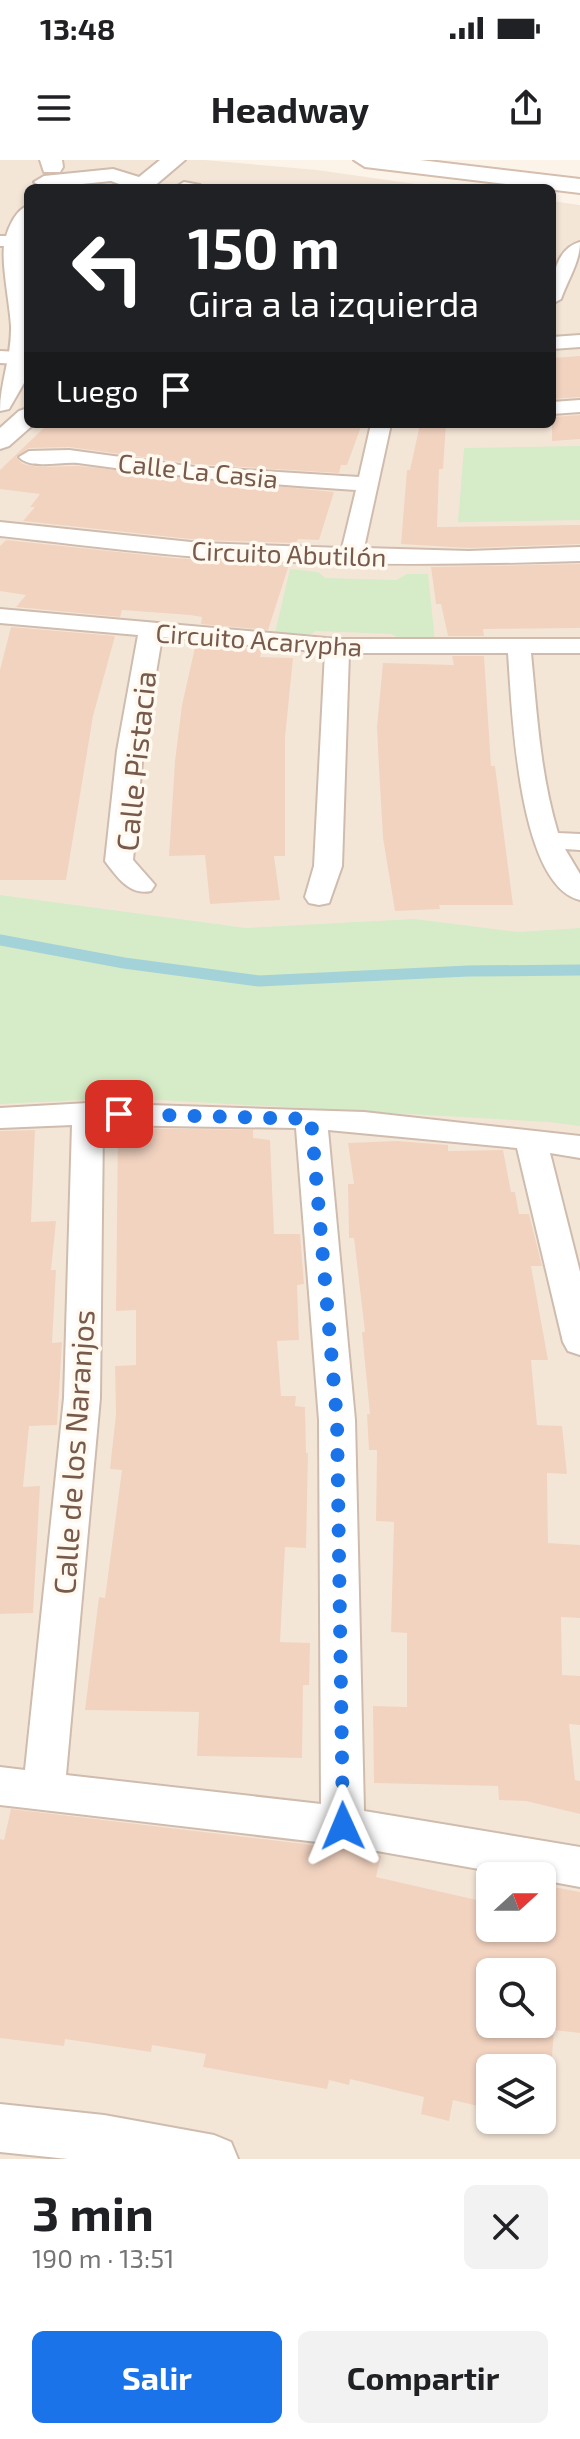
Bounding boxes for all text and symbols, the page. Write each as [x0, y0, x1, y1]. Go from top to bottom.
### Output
text: 13:48 [40, 10, 115, 46]
icon: menu [32, 86, 76, 130]
icon: share [504, 86, 548, 130]
text: Headway [211, 87, 369, 130]
text: 150 m [188, 213, 340, 280]
icon: left [56, 216, 160, 320]
text: Gira a la izquierda [188, 281, 479, 324]
icon: arrive [154, 368, 198, 412]
text: Luego [56, 372, 138, 408]
street label: Calle La Casia [116, 446, 280, 494]
street label: Circuito Abutilón [191, 534, 387, 572]
street label: Circuito Acarypha [155, 616, 363, 662]
street label: Calle Pistacia [108, 669, 162, 853]
pin [85, 1080, 153, 1148]
icon: arrive [97, 1092, 141, 1136]
street label: Calle de los Naranjos [45, 1308, 101, 1596]
position arrow [301, 1784, 385, 1868]
north arrow [476, 1862, 556, 1942]
map controls [476, 1862, 556, 2134]
button: search [476, 1958, 556, 2038]
button: layers [476, 2054, 556, 2134]
text: 3 min [32, 2183, 154, 2241]
button: close [464, 2185, 548, 2269]
text: 190 m · 13:51 [32, 2242, 174, 2273]
button: Salir [32, 2331, 282, 2423]
button: Compartir [298, 2331, 548, 2423]

